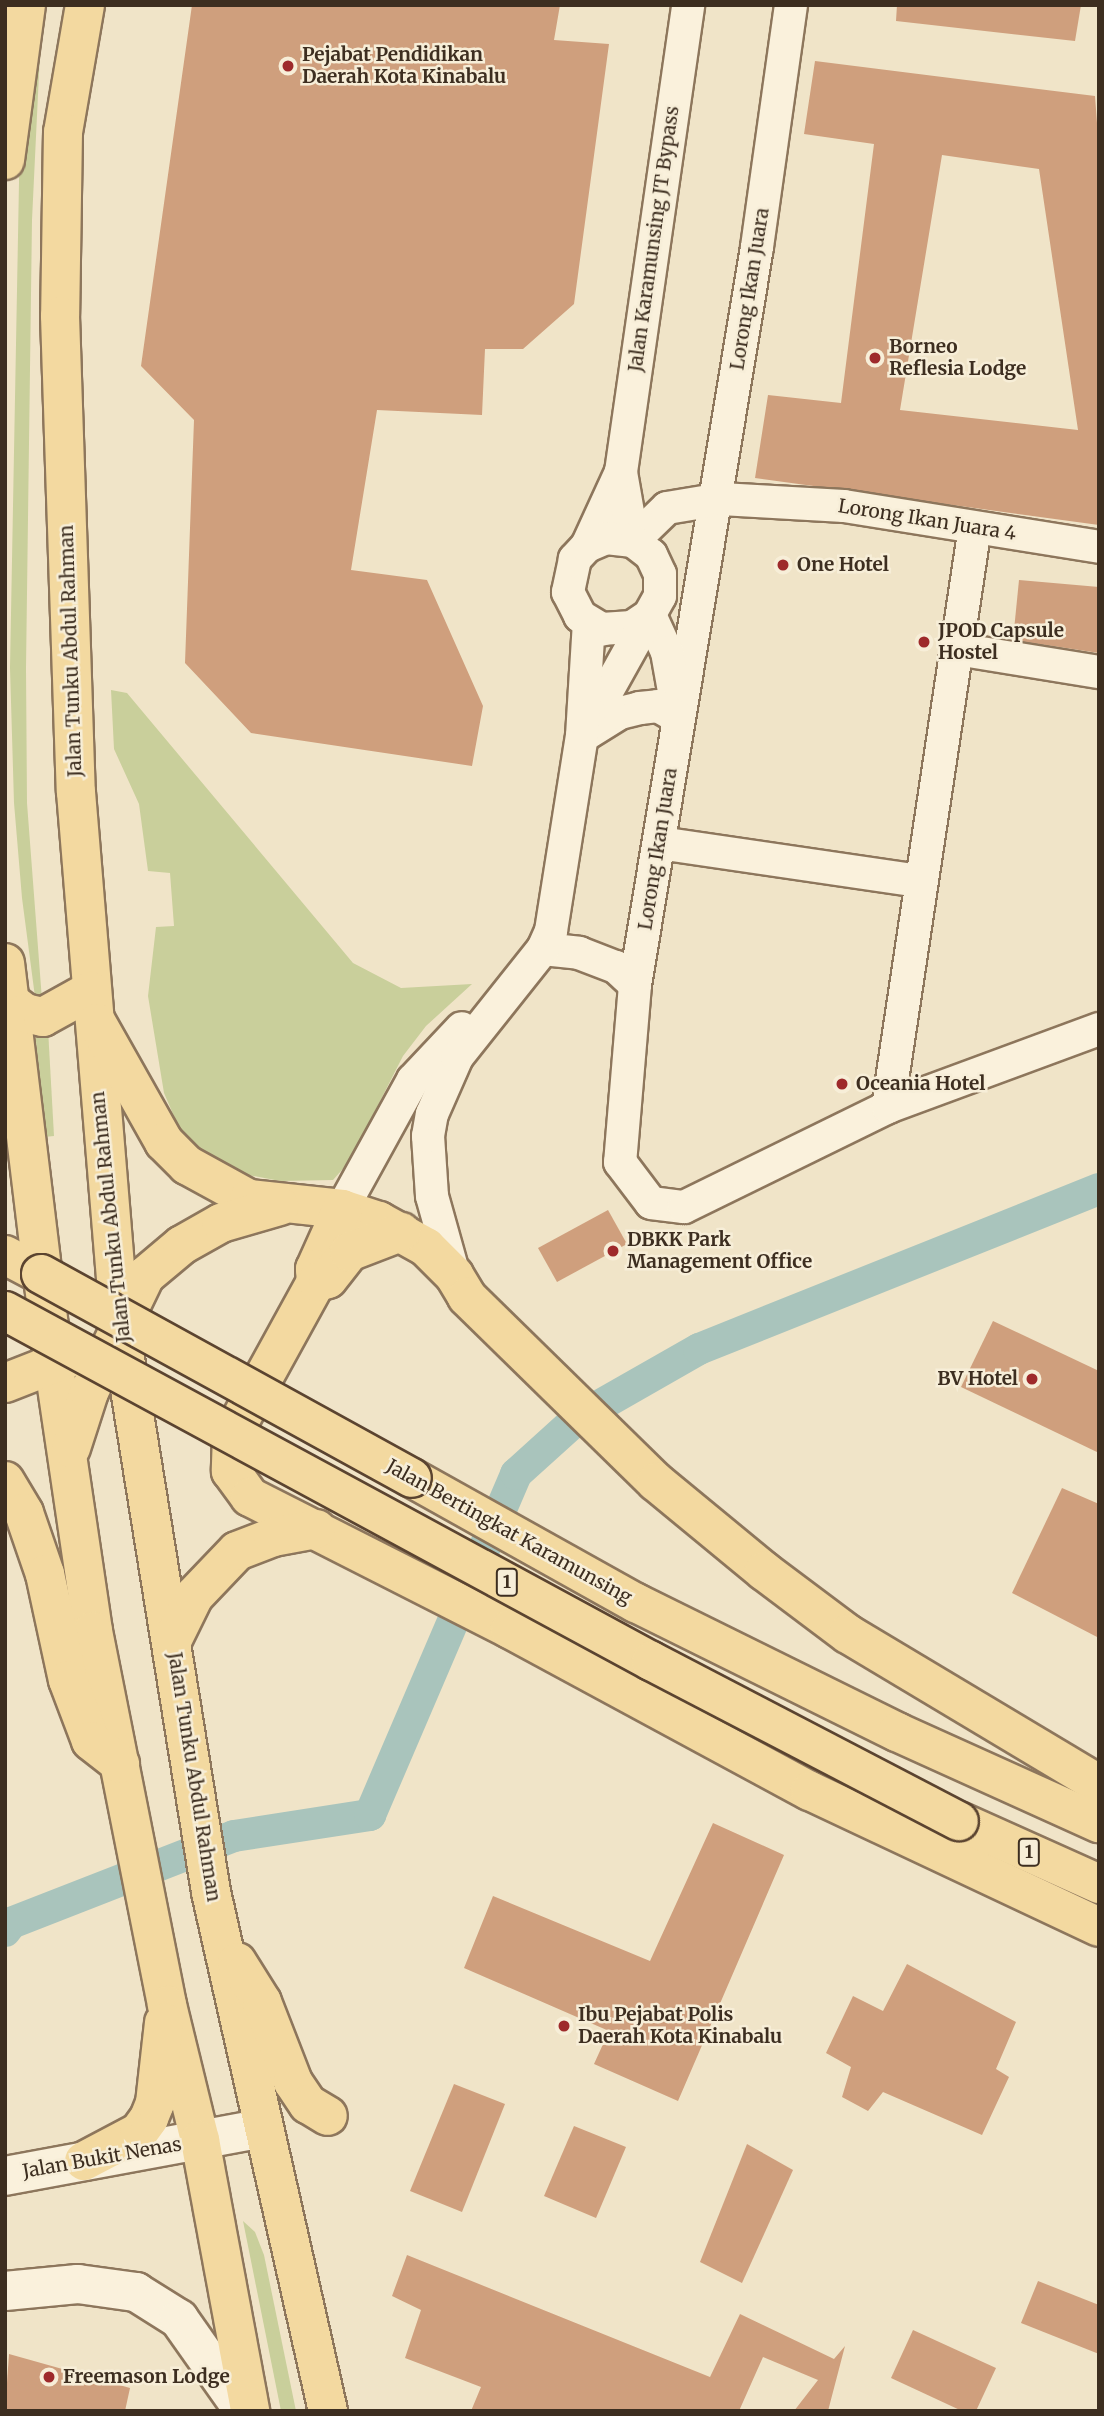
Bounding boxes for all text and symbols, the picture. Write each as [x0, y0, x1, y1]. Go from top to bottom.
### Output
place label: Pejabat Pendidikan Daerah Kota Kinabalu [302, 44, 506, 88]
marker: Pejabat Pendidikan Daerah Kota Kinabalu [280, 58, 296, 74]
street label: Jalan Karamunsing JT Bypass [624, 105, 684, 373]
street label: Lorong Ikan Juara [726, 206, 774, 372]
place label: Borneo Reflesia Lodge [889, 336, 1026, 380]
marker: Borneo Reflesia Lodge [867, 350, 883, 366]
street label: Lorong Ikan Juara 4 [836, 495, 1018, 545]
street label: Jalan Tunku Abdul Rahman [55, 524, 87, 778]
place label: One Hotel [797, 554, 889, 576]
marker: One Hotel [775, 557, 791, 573]
place label: JPOD Capsule Hostel [938, 620, 1064, 664]
marker: JPOD Capsule Hostel [916, 634, 932, 650]
street label: Lorong Ikan Juara [634, 766, 682, 932]
place label: Oceania Hotel [856, 1073, 985, 1095]
marker: Oceania Hotel [834, 1076, 850, 1092]
street label: Jalan Tunku Abdul Rahman [86, 1090, 136, 1344]
place label: DBKK Park Management Office [627, 1229, 812, 1273]
marker: DBKK Park Management Office [605, 1243, 621, 1259]
place label: BV Hotel [937, 1368, 1018, 1390]
marker: BV Hotel [1024, 1371, 1040, 1387]
street label: Jalan Bertingkat Karamunsing [382, 1455, 636, 1609]
road number: 1 [495, 1568, 519, 1596]
street label: Jalan Tunku Abdul Rahman [163, 1651, 225, 1903]
road number: 1 [1017, 1838, 1041, 1866]
place label: Ibu Pejabat Polis Daerah Kota Kinabalu [578, 2004, 782, 2048]
marker: Ibu Pejabat Polis Daerah Kota Kinabalu [556, 2018, 572, 2034]
street label: Jalan Bukit Nenas [21, 2133, 183, 2183]
place label: Freemason Lodge [63, 2366, 230, 2388]
marker: Freemason Lodge [41, 2369, 57, 2385]

